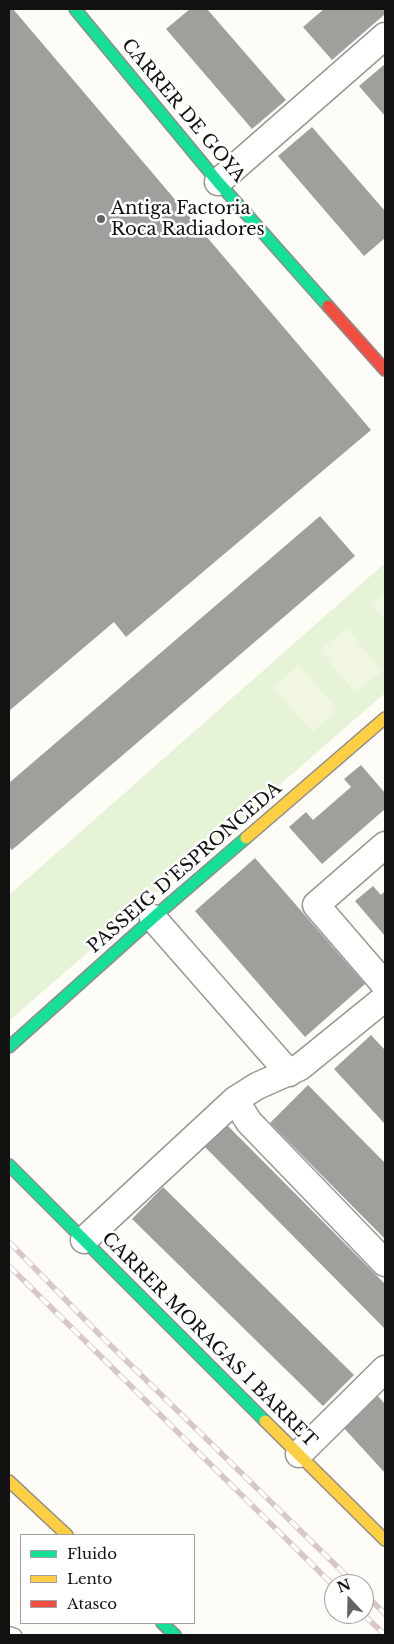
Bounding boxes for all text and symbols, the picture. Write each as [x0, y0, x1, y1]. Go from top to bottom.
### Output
street label: CARRER DE GOYA [117, 35, 249, 187]
place label: Antiga Factoria Roca Radiadores [111, 198, 265, 240]
marker: Antiga Factoria Roca Radiadores [95, 213, 107, 225]
street label: PASSEIG D'ESPRONCEDA [84, 778, 286, 958]
street label: CARRER MORAGAS I BARRET [97, 1228, 321, 1452]
legend [20, 1534, 195, 1624]
text: Fluido [67, 1544, 117, 1563]
text: Lento [67, 1569, 112, 1588]
north arrow [324, 1574, 374, 1624]
text: N [335, 1575, 353, 1597]
text: Atasco [67, 1594, 117, 1613]

